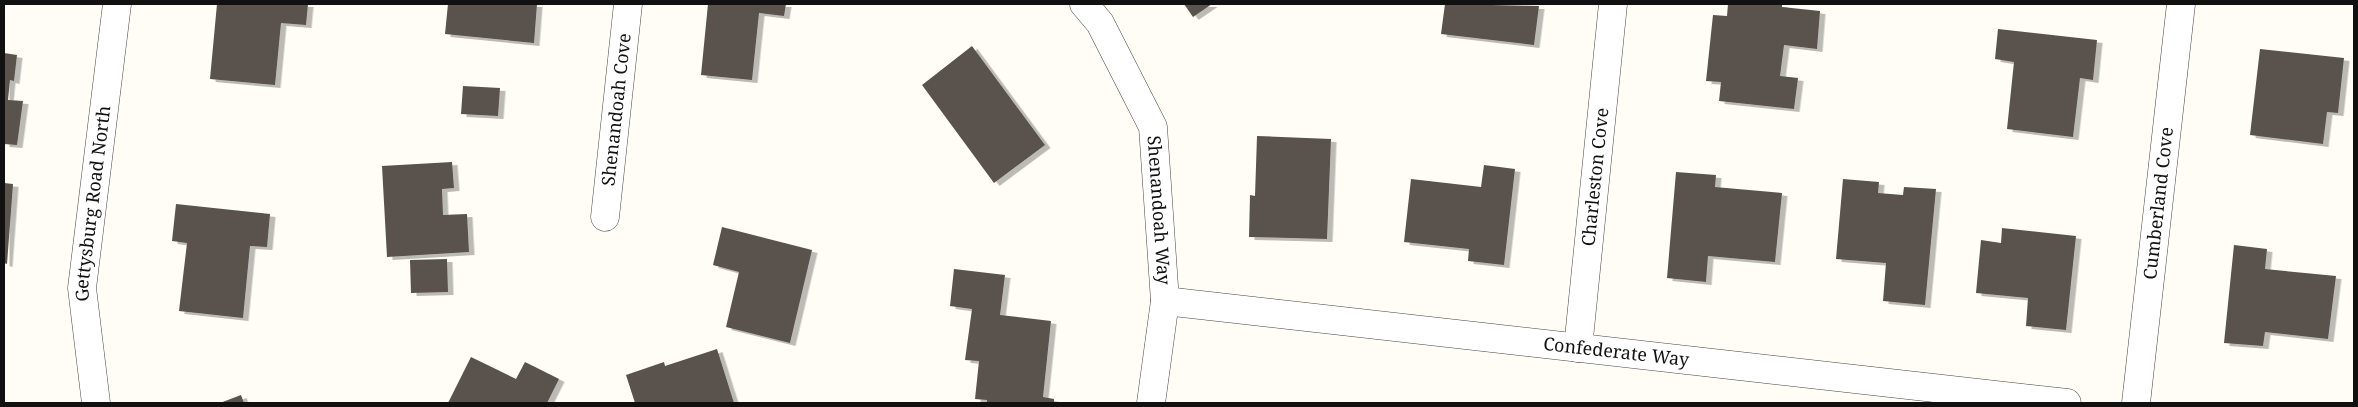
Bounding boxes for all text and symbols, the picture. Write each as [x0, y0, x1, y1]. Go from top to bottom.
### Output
street label: Shenandoah Cove [595, 32, 636, 187]
street label: Gettysburg Road North [69, 104, 115, 303]
street label: Charleston Cove [1575, 106, 1613, 247]
street label: Cumberland Cove [2137, 126, 2178, 281]
street label: Shenandoah Way [1143, 135, 1177, 286]
street label: Confederate Way [1542, 331, 1691, 371]

